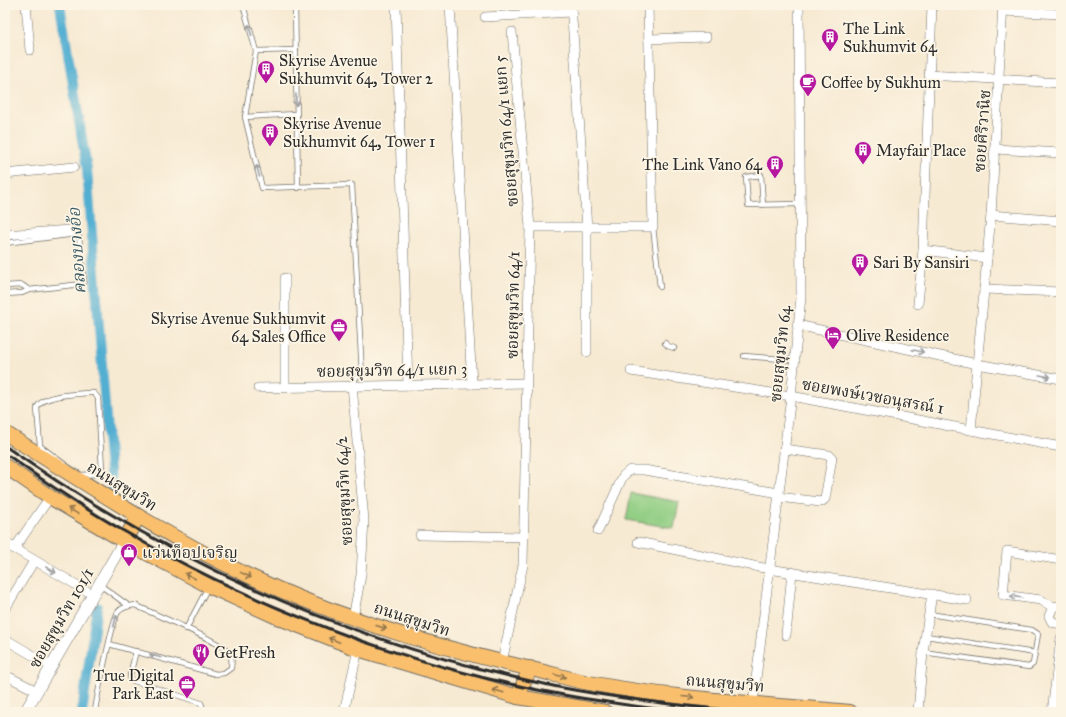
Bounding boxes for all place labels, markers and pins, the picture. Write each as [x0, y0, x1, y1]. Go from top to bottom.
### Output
place label: The Link Sukhumvit 64 [843, 19, 938, 56]
building icon: The Link Sukhumvit 64 [820, 27, 840, 52]
place label: Skyrise Avenue Sukhumvit 64, Tower 2 [279, 51, 433, 88]
building icon: Skyrise Avenue Sukhumvit 64, Tower 2 [256, 59, 276, 84]
cafe icon: Coffee by Sukhum [798, 72, 818, 97]
place label: Coffee by Sukhum [821, 73, 941, 92]
place label: Skyrise Avenue Sukhumvit 64, Tower 1 [283, 114, 435, 151]
building icon: Skyrise Avenue Sukhumvit 64, Tower 1 [260, 122, 280, 147]
building icon: Mayfair Place [853, 140, 873, 165]
place label: Mayfair Place [876, 141, 967, 160]
building icon: The Link Vano 64 [765, 154, 785, 179]
place label: The Link Vano 64 [642, 155, 763, 174]
building icon: Sari By Sansiri [850, 252, 870, 277]
place label: Sari By Sansiri [873, 253, 970, 272]
place label: Skyrise Avenue Sukhumvit 64 Sales Office [151, 309, 326, 346]
office icon: Skyrise Avenue Sukhumvit 64 Sales Office [329, 317, 349, 342]
hotel icon: Olive Residence [823, 325, 843, 350]
place label: Olive Residence [846, 326, 949, 345]
shop icon: แว่นท็อปเจริญ [119, 542, 139, 567]
place label: แว่นท็อปเจริญ [142, 543, 238, 562]
restaurant icon: GetFresh [191, 642, 211, 667]
place label: GetFresh [214, 643, 275, 662]
place label: True Digital Park East [93, 666, 175, 703]
office icon: True Digital Park East [177, 674, 197, 699]

